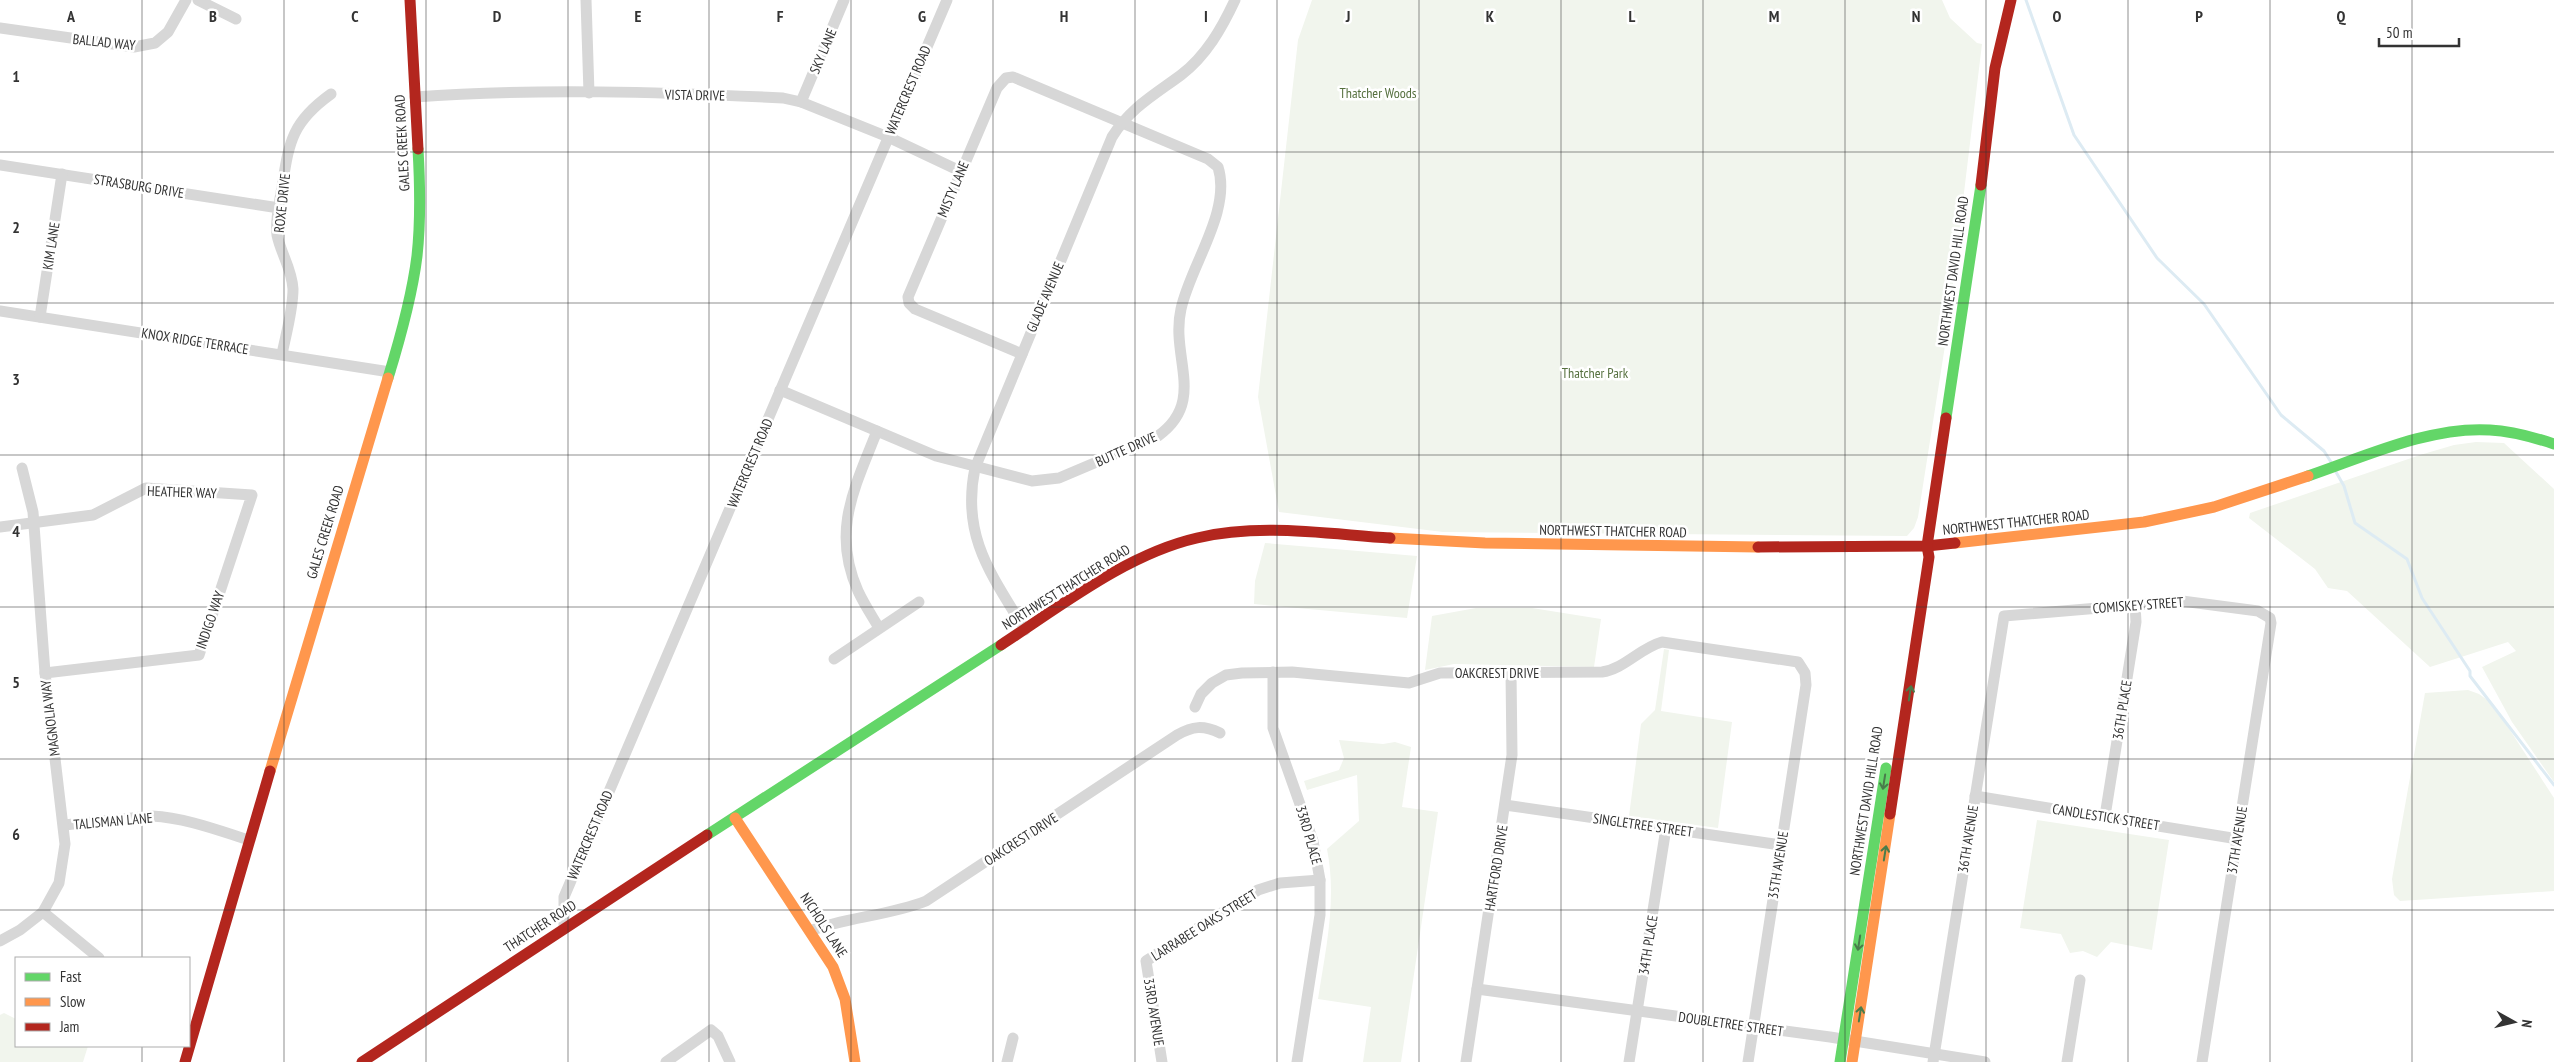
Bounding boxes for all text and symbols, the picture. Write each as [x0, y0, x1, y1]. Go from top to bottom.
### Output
text: A [66, 6, 76, 26]
text: B [209, 6, 217, 26]
text: C [351, 6, 359, 26]
text: D [493, 6, 502, 26]
text: E [635, 6, 642, 26]
text: F [777, 6, 784, 26]
text: G [918, 6, 926, 26]
text: H [1060, 6, 1068, 26]
text: I [1204, 6, 1208, 26]
text: J [1345, 6, 1350, 26]
text: K [1486, 6, 1495, 26]
text: L [1629, 6, 1636, 26]
text: M [1769, 6, 1779, 26]
text: N [1912, 6, 1920, 26]
text: O [2053, 6, 2062, 26]
text: P [2195, 6, 2203, 26]
text: Q [2337, 6, 2347, 26]
scale bar [2379, 15, 2459, 47]
text: 50 m [2386, 23, 2412, 42]
street label: SKY LANE [805, 26, 841, 76]
street label: BALLAD WAY [72, 30, 137, 54]
street label: WATERCREST ROAD [881, 43, 935, 137]
text: 1 [12, 66, 20, 86]
park label: Thatcher Woods [1339, 84, 1417, 102]
street label: VISTA DRIVE [664, 85, 725, 105]
street label: GALES CREEK ROAD [390, 94, 414, 192]
street label: MISTY LANE [933, 158, 973, 220]
street label: STRASBURG DRIVE [93, 170, 185, 202]
street label: ROXE DRIVE [270, 172, 294, 234]
street label: NORTHWEST DAVID HILL ROAD [1934, 195, 1972, 347]
text: 2 [12, 217, 20, 237]
street label: KIM LANE [38, 221, 64, 271]
street label: GLADE AVENUE [1022, 259, 1068, 335]
street label: KNOX RIDGE TERRACE [140, 324, 250, 358]
park label: Thatcher Park [1562, 364, 1629, 382]
text: 3 [12, 369, 20, 389]
street label: WATERCREST ROAD [723, 416, 777, 510]
street label: BUTTE DRIVE [1092, 427, 1160, 471]
street label: HEATHER WAY [147, 482, 218, 502]
street label: GALES CREEK ROAD [302, 483, 348, 581]
street label: NORTHWEST THATCHER ROAD [1942, 505, 2090, 539]
text: 4 [12, 521, 20, 541]
street label: NORTHWEST THATCHER ROAD [1539, 521, 1687, 541]
street label: NORTHWEST THATCHER ROAD [999, 540, 1133, 634]
street label: INDIGO WAY [192, 588, 228, 651]
street label: COMISKEY STREET [2092, 593, 2185, 617]
street label: OAKCREST DRIVE [1455, 664, 1539, 682]
text: 5 [12, 672, 20, 692]
street label: MAGNOLIA WAY [36, 678, 64, 757]
street label: 36TH PLACE [2108, 679, 2136, 741]
one-way arrow [1905, 685, 1915, 701]
street label: NORTHWEST DAVID HILL ROAD [1845, 725, 1887, 877]
one-way arrow [1879, 774, 1889, 790]
street label: WATERCREST ROAD [563, 788, 617, 882]
street label: CANDLESTICK STREET [2051, 800, 2162, 834]
street label: 33RD PLACE [1292, 803, 1326, 867]
street label: 36TH AVENUE [1954, 804, 1982, 874]
street label: 37TH AVENUE [2223, 805, 2251, 875]
street label: OAKCREST DRIVE [981, 808, 1061, 870]
street label: TALISMAN LANE [73, 809, 153, 833]
street label: SINGLETREE STREET [1592, 809, 1695, 841]
text: 6 [12, 824, 20, 844]
street label: HARTFORD DRIVE [1480, 824, 1512, 912]
street label: 35TH AVENUE [1764, 830, 1792, 900]
one-way arrow [1880, 846, 1890, 862]
street label: LARRABEE OAKS STREET [1148, 885, 1261, 965]
street label: NICHOLS LANE [797, 889, 851, 961]
street label: THATCHER ROAD [500, 896, 580, 956]
street label: 34TH PLACE [1634, 914, 1662, 976]
one-way arrow [1854, 934, 1864, 950]
legend [15, 957, 190, 1047]
text: Fast [60, 967, 81, 986]
street label: 33RD AVENUE [1140, 977, 1168, 1047]
text: Slow [60, 992, 85, 1011]
north arrow [2489, 997, 2539, 1047]
one-way arrow [1855, 1006, 1865, 1022]
street label: DOUBLETREE STREET [1677, 1008, 1785, 1040]
text: Jam [59, 1017, 79, 1036]
text: N [2517, 1019, 2536, 1029]

